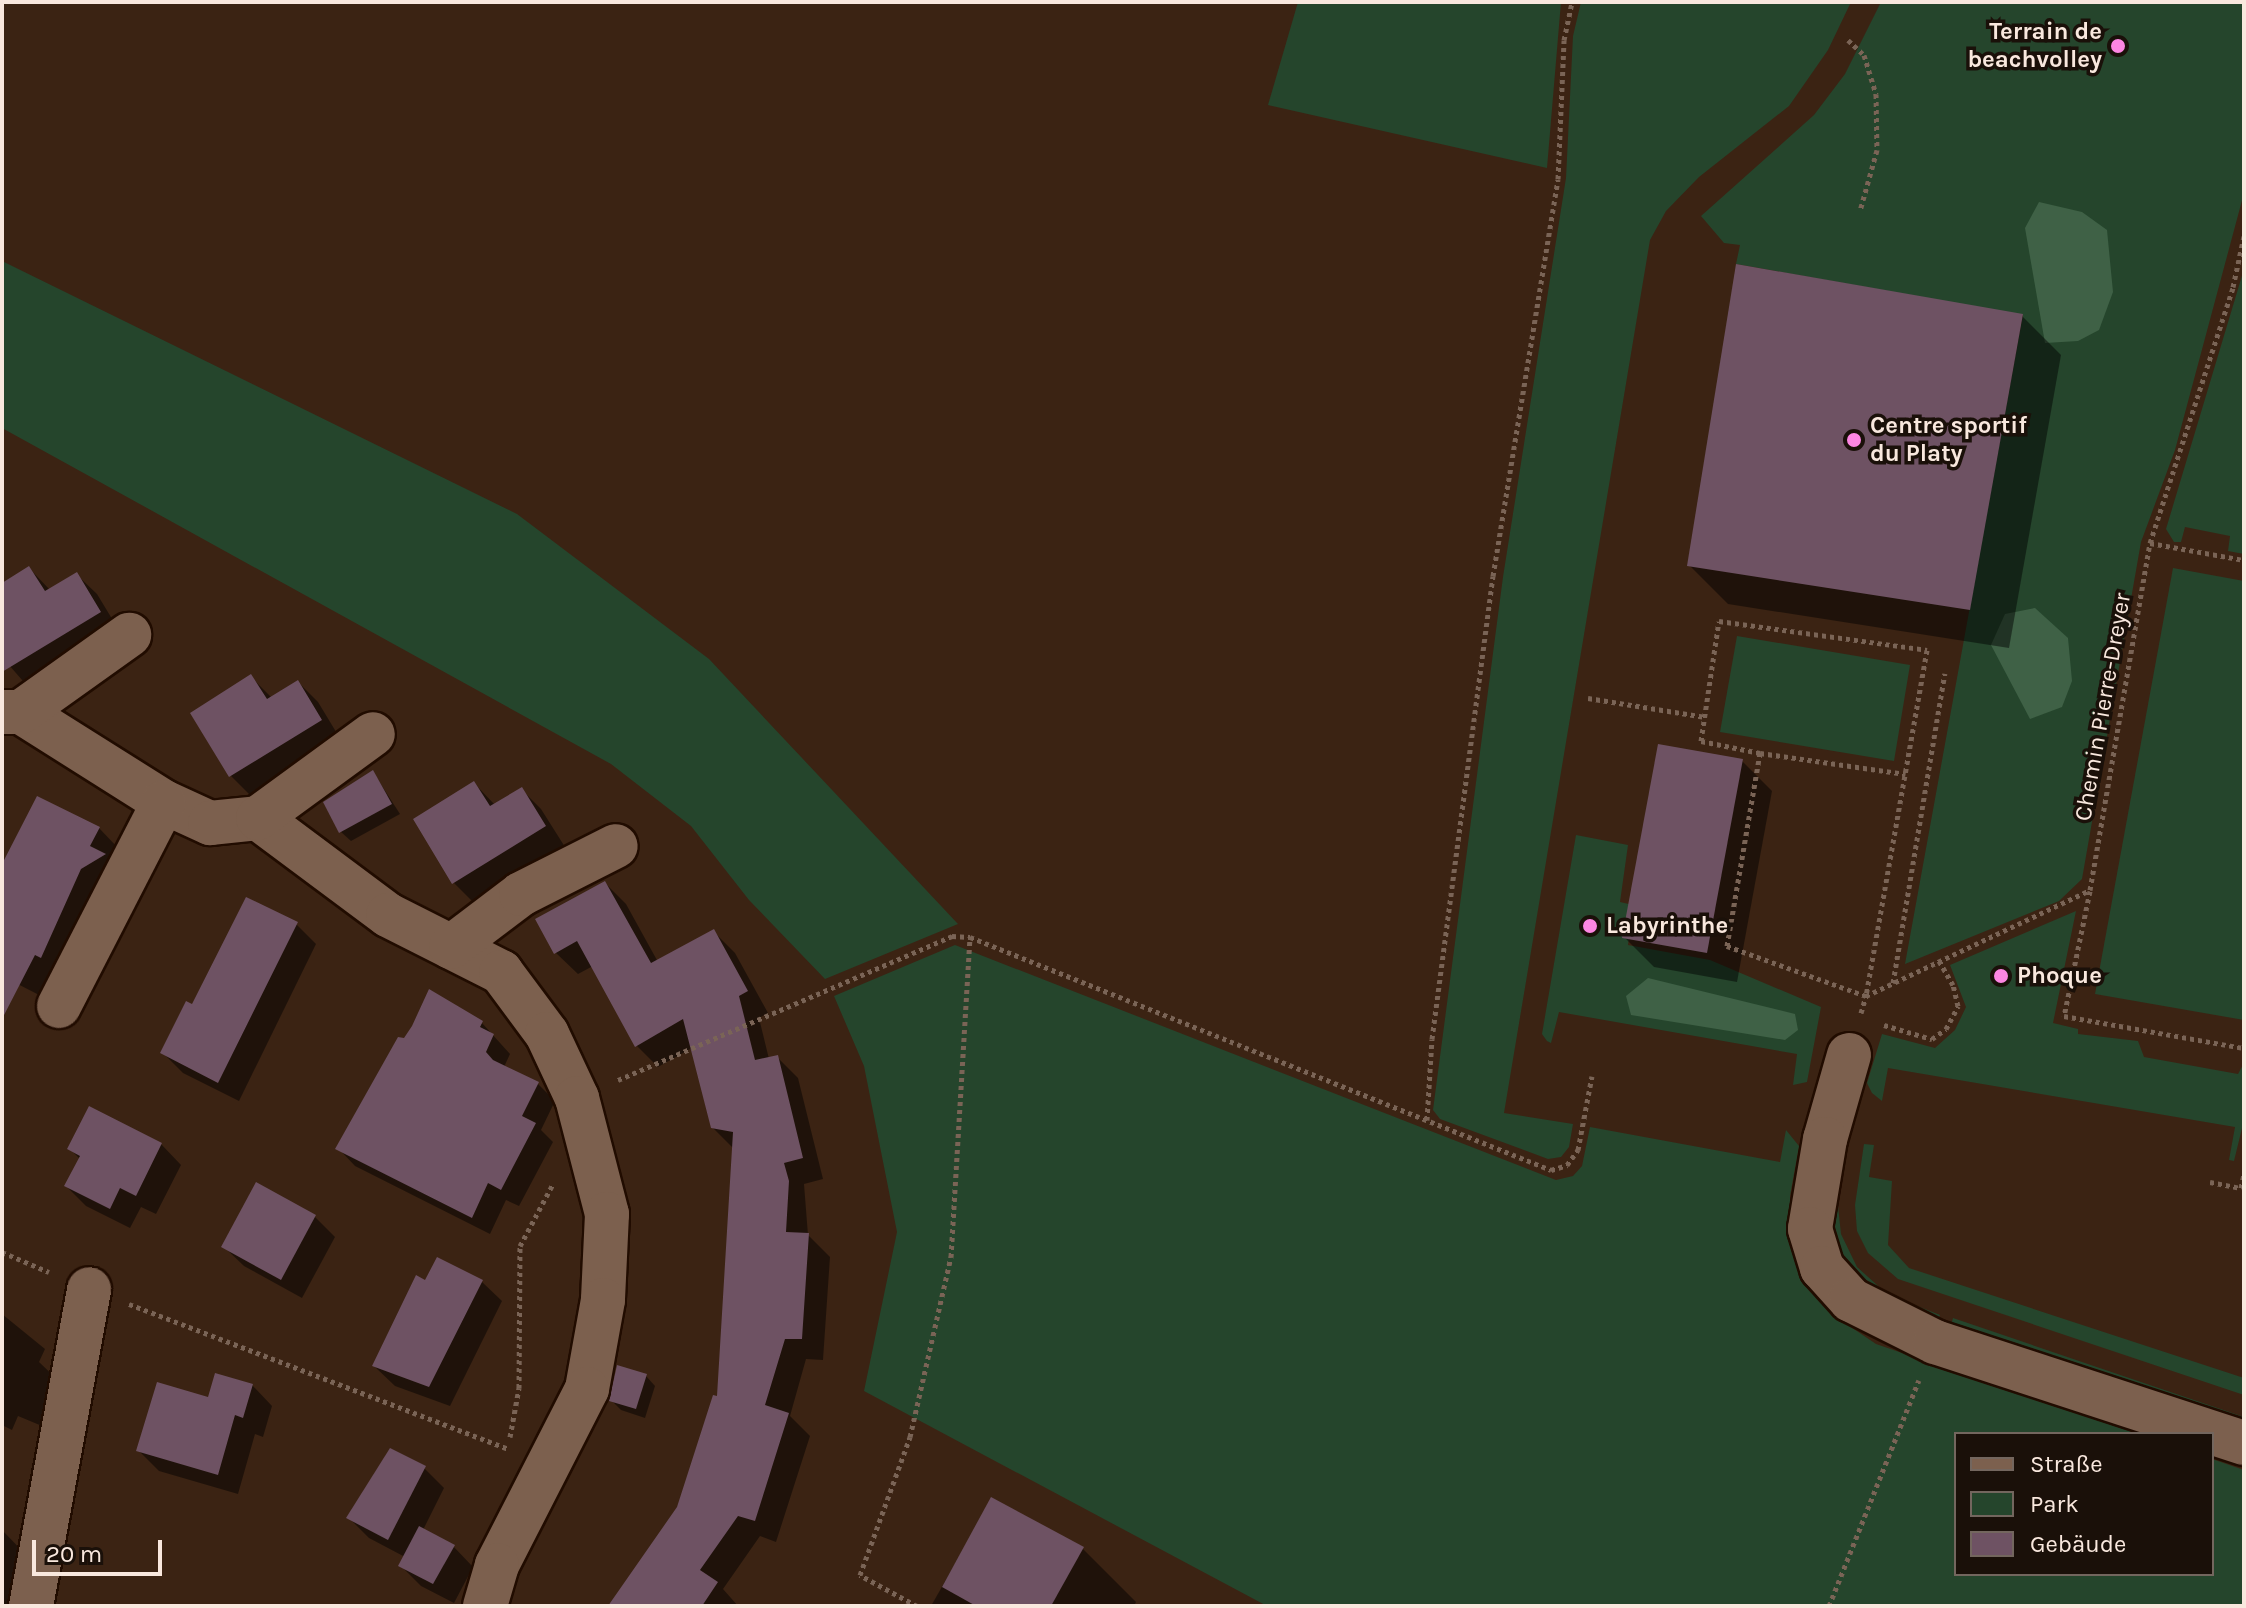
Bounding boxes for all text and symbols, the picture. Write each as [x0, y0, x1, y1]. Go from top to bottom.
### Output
place label: Terrain de beachvolley [1967, 18, 2102, 74]
marker: Terrain de beachvolley [2109, 37, 2127, 55]
place label: Centre sportif du Platy [1870, 412, 2027, 468]
marker: Centre sportif du Platy [1845, 431, 1863, 449]
street label: Chemin Pierre-Dreyer [2069, 591, 2137, 823]
place label: Labyrinthe [1606, 912, 1728, 940]
marker: Labyrinthe [1581, 917, 1599, 935]
place label: Phoque [2017, 962, 2102, 990]
marker: Phoque [1992, 967, 2010, 985]
legend [1954, 1432, 2214, 1576]
text: Straße [2030, 1450, 2102, 1478]
text: Park [2030, 1490, 2079, 1518]
scale bar [36, 1524, 166, 1574]
text: Gebäude [2030, 1530, 2126, 1558]
text: 20 m [46, 1540, 102, 1568]

